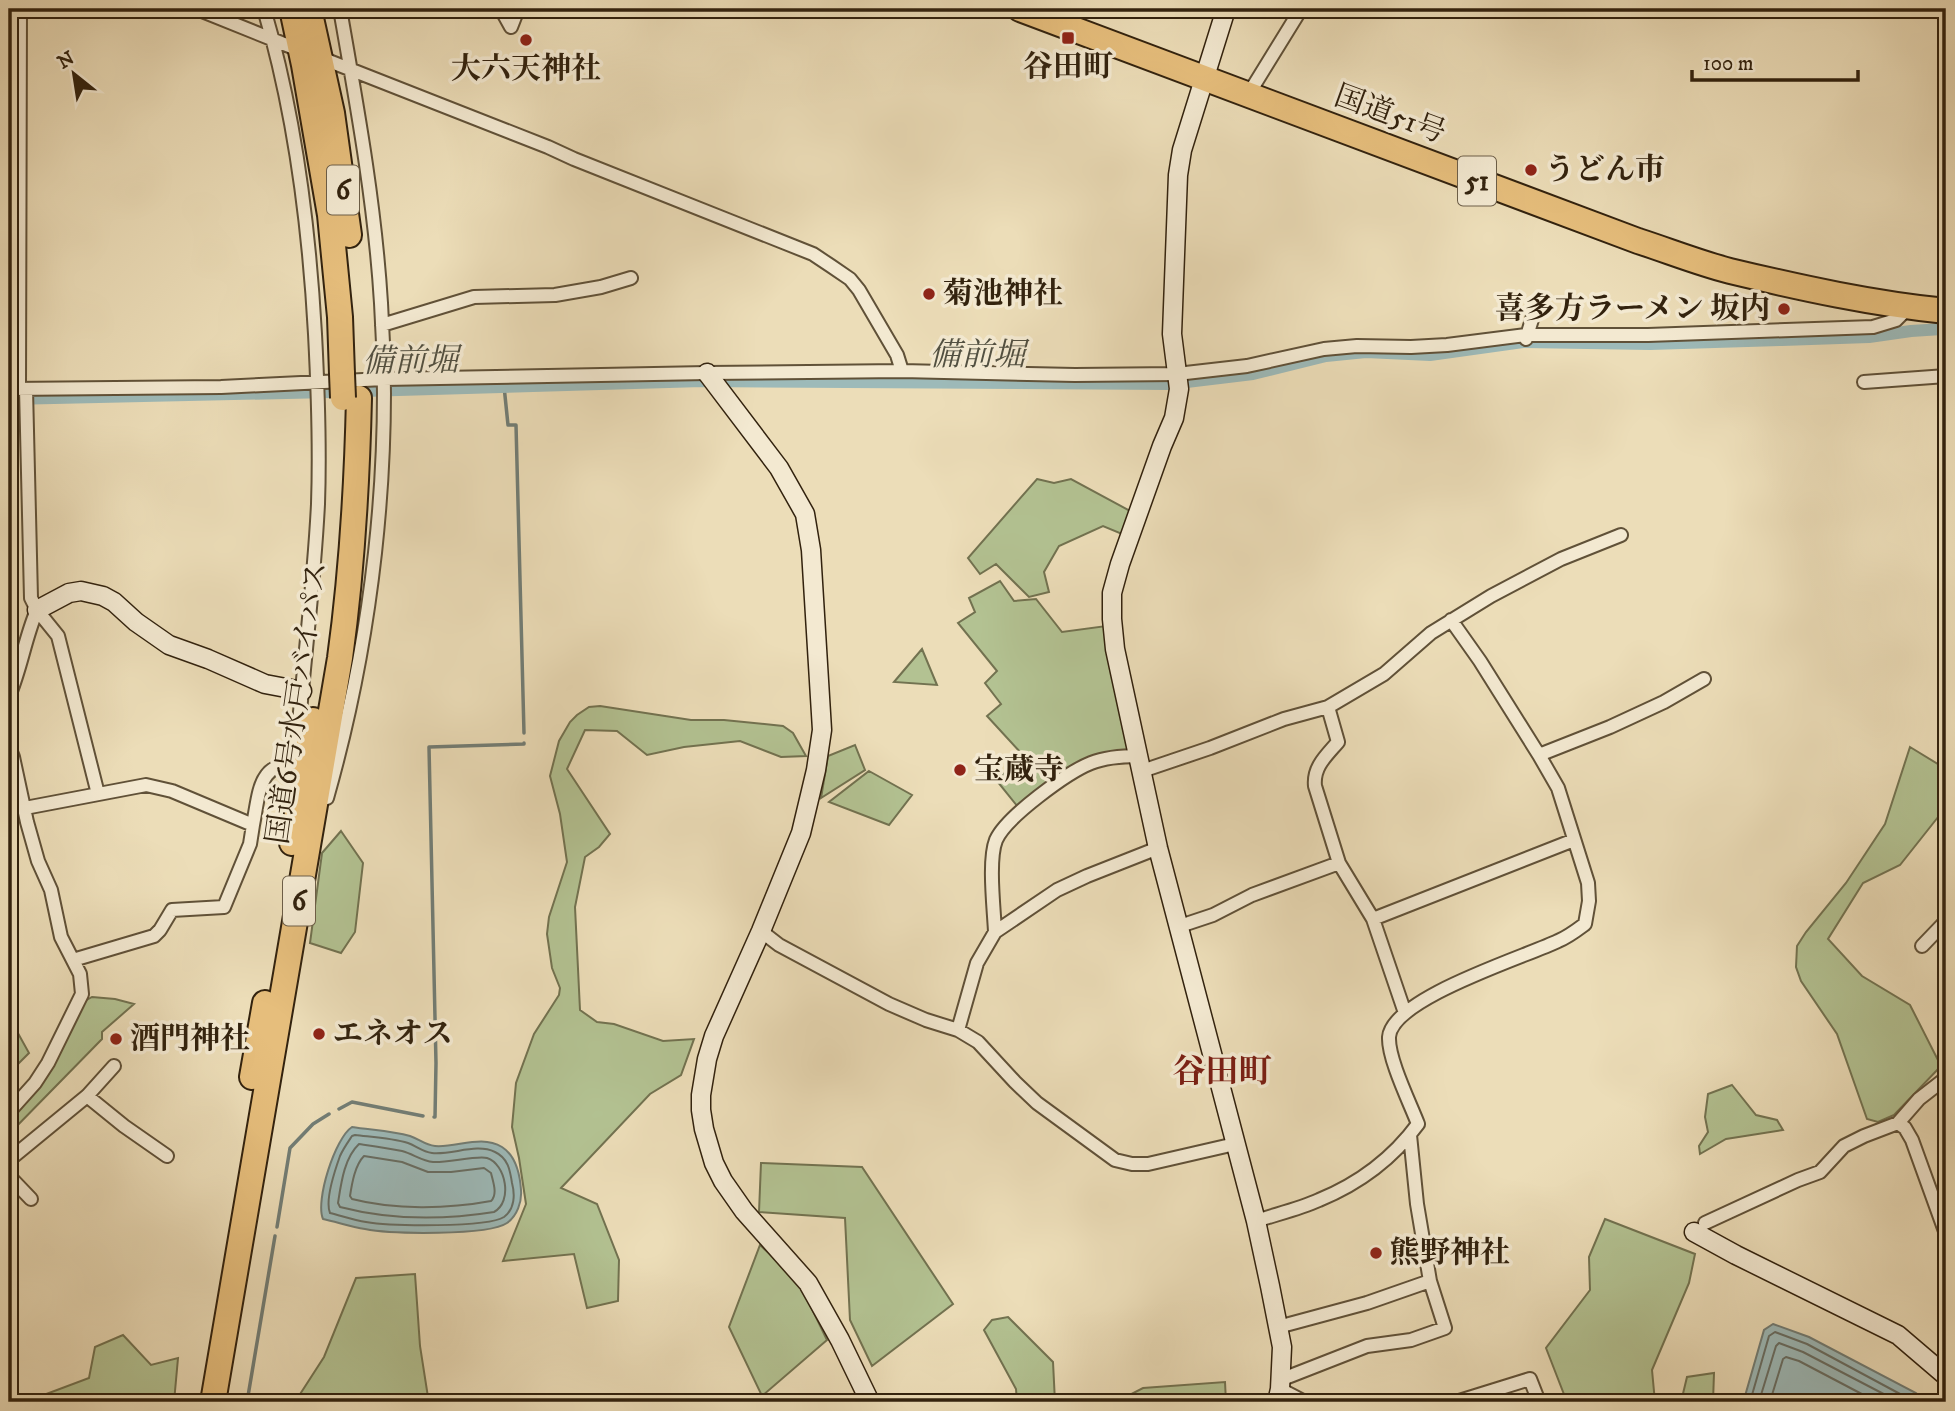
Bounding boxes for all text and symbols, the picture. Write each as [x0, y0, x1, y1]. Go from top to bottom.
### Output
marker: 谷田町 [1060, 30, 1076, 46]
marker: 大六天神社 [518, 32, 534, 48]
north arrow [38, 38, 108, 108]
scale bar [1692, 38, 1859, 82]
text: N [54, 47, 79, 74]
place label: 谷田町 [1023, 49, 1113, 86]
place label: 大六天神社 [451, 51, 601, 88]
text: 100 m [1703, 51, 1754, 77]
street label: 国道51号 [1329, 78, 1451, 152]
place label: うどん市 [1545, 152, 1665, 189]
road number: 51 [1458, 156, 1496, 206]
marker: うどん市 [1523, 162, 1539, 178]
road number: 6 [327, 166, 359, 214]
place label: 菊池神社 [943, 276, 1063, 313]
marker: 菊池神社 [921, 286, 937, 302]
place label: 喜多方ラーメン 坂内 [1495, 291, 1770, 328]
marker: 喜多方ラーメン 坂内 [1776, 301, 1792, 317]
water label: 備前堀 [929, 336, 1030, 376]
water label: 備前堀 [362, 341, 463, 383]
street label: 国道6号水戸バイパス [260, 559, 336, 847]
place label: 宝蔵寺 [974, 752, 1064, 789]
marker: 宝蔵寺 [952, 762, 968, 778]
road number: 6 [283, 876, 315, 926]
place label: エネオス [333, 1016, 453, 1053]
place label: 酒門神社 [130, 1021, 250, 1058]
marker: エネオス [311, 1026, 327, 1042]
marker: 酒門神社 [108, 1031, 124, 1047]
district label: 谷田町 [1173, 1052, 1272, 1093]
place label: 熊野神社 [1390, 1235, 1510, 1272]
marker: 熊野神社 [1368, 1245, 1384, 1261]

